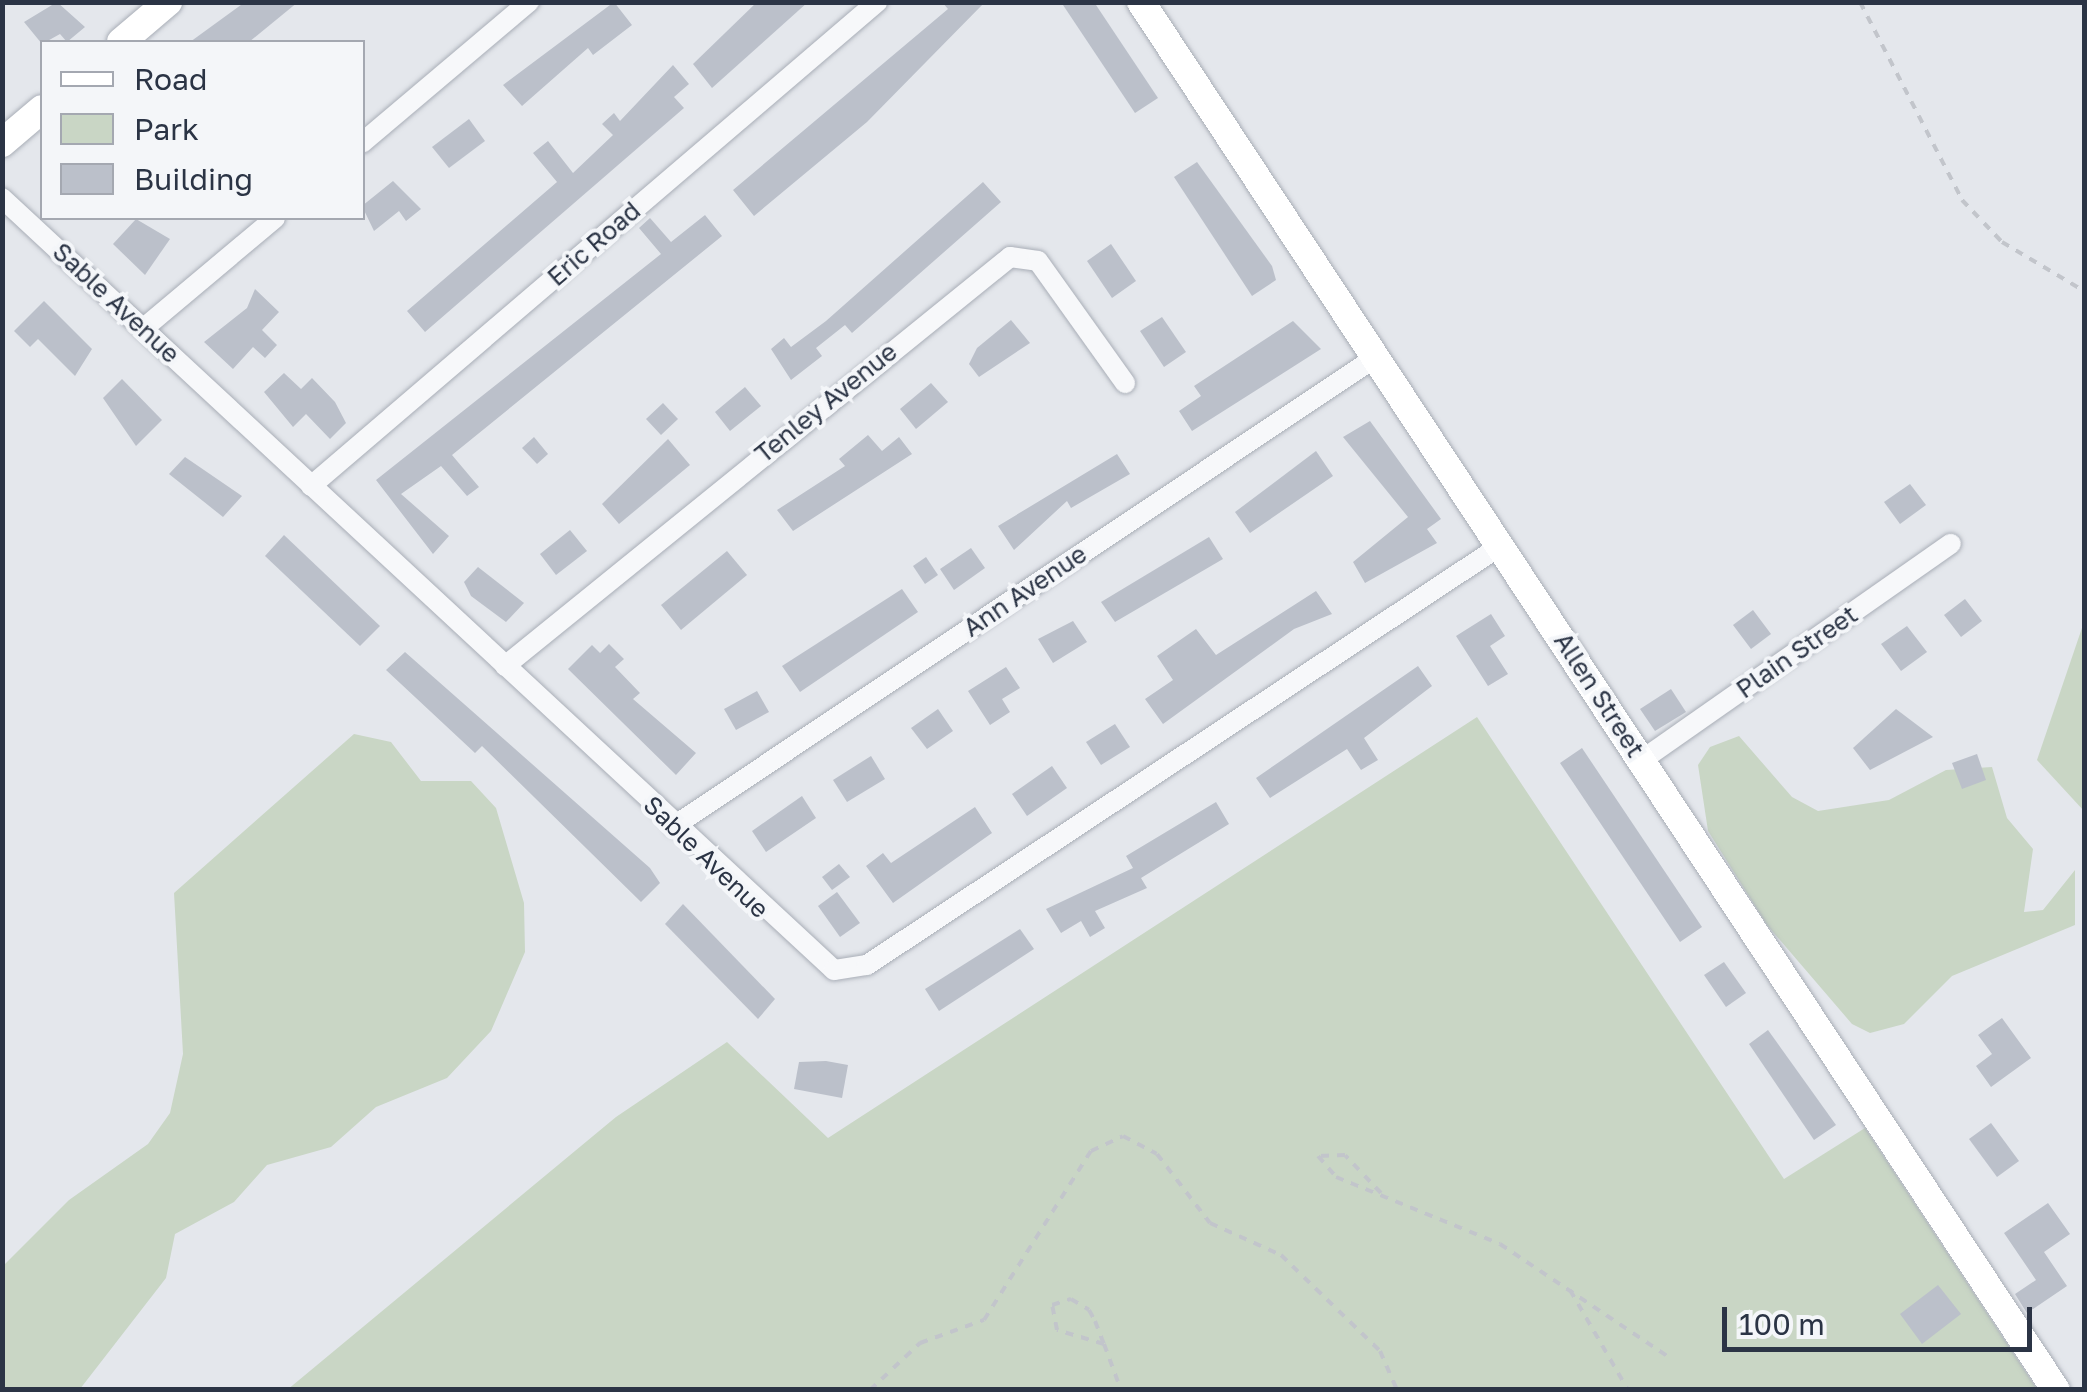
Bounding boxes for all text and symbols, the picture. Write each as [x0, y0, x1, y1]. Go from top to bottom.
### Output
legend [40, 40, 365, 220]
text: Road [134, 61, 208, 97]
text: Park [134, 111, 199, 147]
text: Building [134, 161, 253, 197]
street label: Eric Road [542, 196, 646, 292]
street label: Sable Avenue [46, 237, 186, 369]
street label: Tenley Avenue [749, 337, 903, 469]
street label: Ann Avenue [958, 539, 1092, 643]
street label: Plain Street [1731, 599, 1863, 705]
street label: Allen Street [1548, 627, 1650, 763]
street label: Sable Avenue [637, 790, 775, 924]
scale bar [1727, 1287, 2037, 1349]
text: 100 m [1739, 1306, 1825, 1342]

